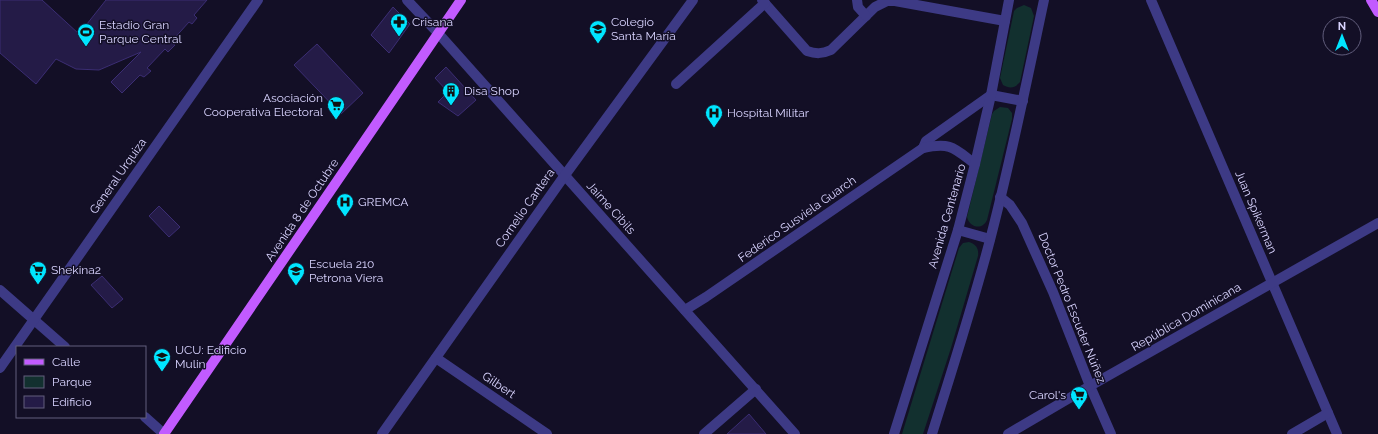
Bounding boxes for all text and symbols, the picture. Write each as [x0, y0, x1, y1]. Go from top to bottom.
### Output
pharmacy icon: Crisana [389, 12, 409, 37]
place label: Crisana [412, 15, 453, 29]
place label: Colegio Santa María [611, 15, 676, 43]
north arrow [1322, 16, 1362, 56]
place label: Estadio Gran Parque Central [99, 18, 183, 46]
school or university icon: Colegio Santa María [588, 19, 608, 44]
text: N [1338, 20, 1346, 33]
sports icon: Estadio Gran Parque Central [76, 22, 96, 47]
building icon: Disa Shop [441, 81, 461, 106]
place label: Disa Shop [464, 84, 519, 98]
place label: Asociación Cooperativa Electoral [204, 91, 324, 119]
supermarket icon: Asociación Cooperativa Electoral [326, 95, 346, 120]
hospital icon: Hospital Militar [704, 103, 724, 128]
place label: Hospital Militar [727, 106, 810, 120]
street label: General Urquiza [87, 136, 149, 216]
street label: Avenida 8 de Octubre [262, 156, 342, 264]
street label: Avenida Centenario [925, 162, 969, 270]
street label: Cornelio Cantera [493, 166, 557, 250]
street label: Juan Spikerman [1232, 168, 1280, 256]
street label: Federico Susviela Guarch [735, 173, 859, 265]
street label: Jaime Cibils [584, 179, 638, 237]
hospital icon: GREMCA [335, 192, 355, 217]
place label: GREMCA [358, 195, 408, 209]
street label: Doctor Pedro Escuder Núñez [1035, 231, 1109, 385]
place label: Escuela 210 Petrona Viera [309, 257, 383, 285]
supermarket icon: Shekina2 [28, 260, 48, 285]
school or university icon: Escuela 210 Petrona Viera [286, 261, 306, 286]
place label: Shekina2 [51, 263, 101, 277]
street label: República Dominicana [1129, 280, 1243, 354]
place label: UCU: Edificio Mulin [175, 343, 246, 371]
legend [16, 346, 146, 418]
school or university icon: UCU: Edificio Mulin [152, 347, 172, 372]
text: Calle [52, 355, 80, 369]
street label: Gilbert [480, 369, 518, 401]
text: Parque [52, 375, 92, 389]
supermarket icon: Carol's [1069, 385, 1089, 410]
place label: Carol's [1029, 388, 1066, 402]
text: Edificio [52, 395, 92, 409]

